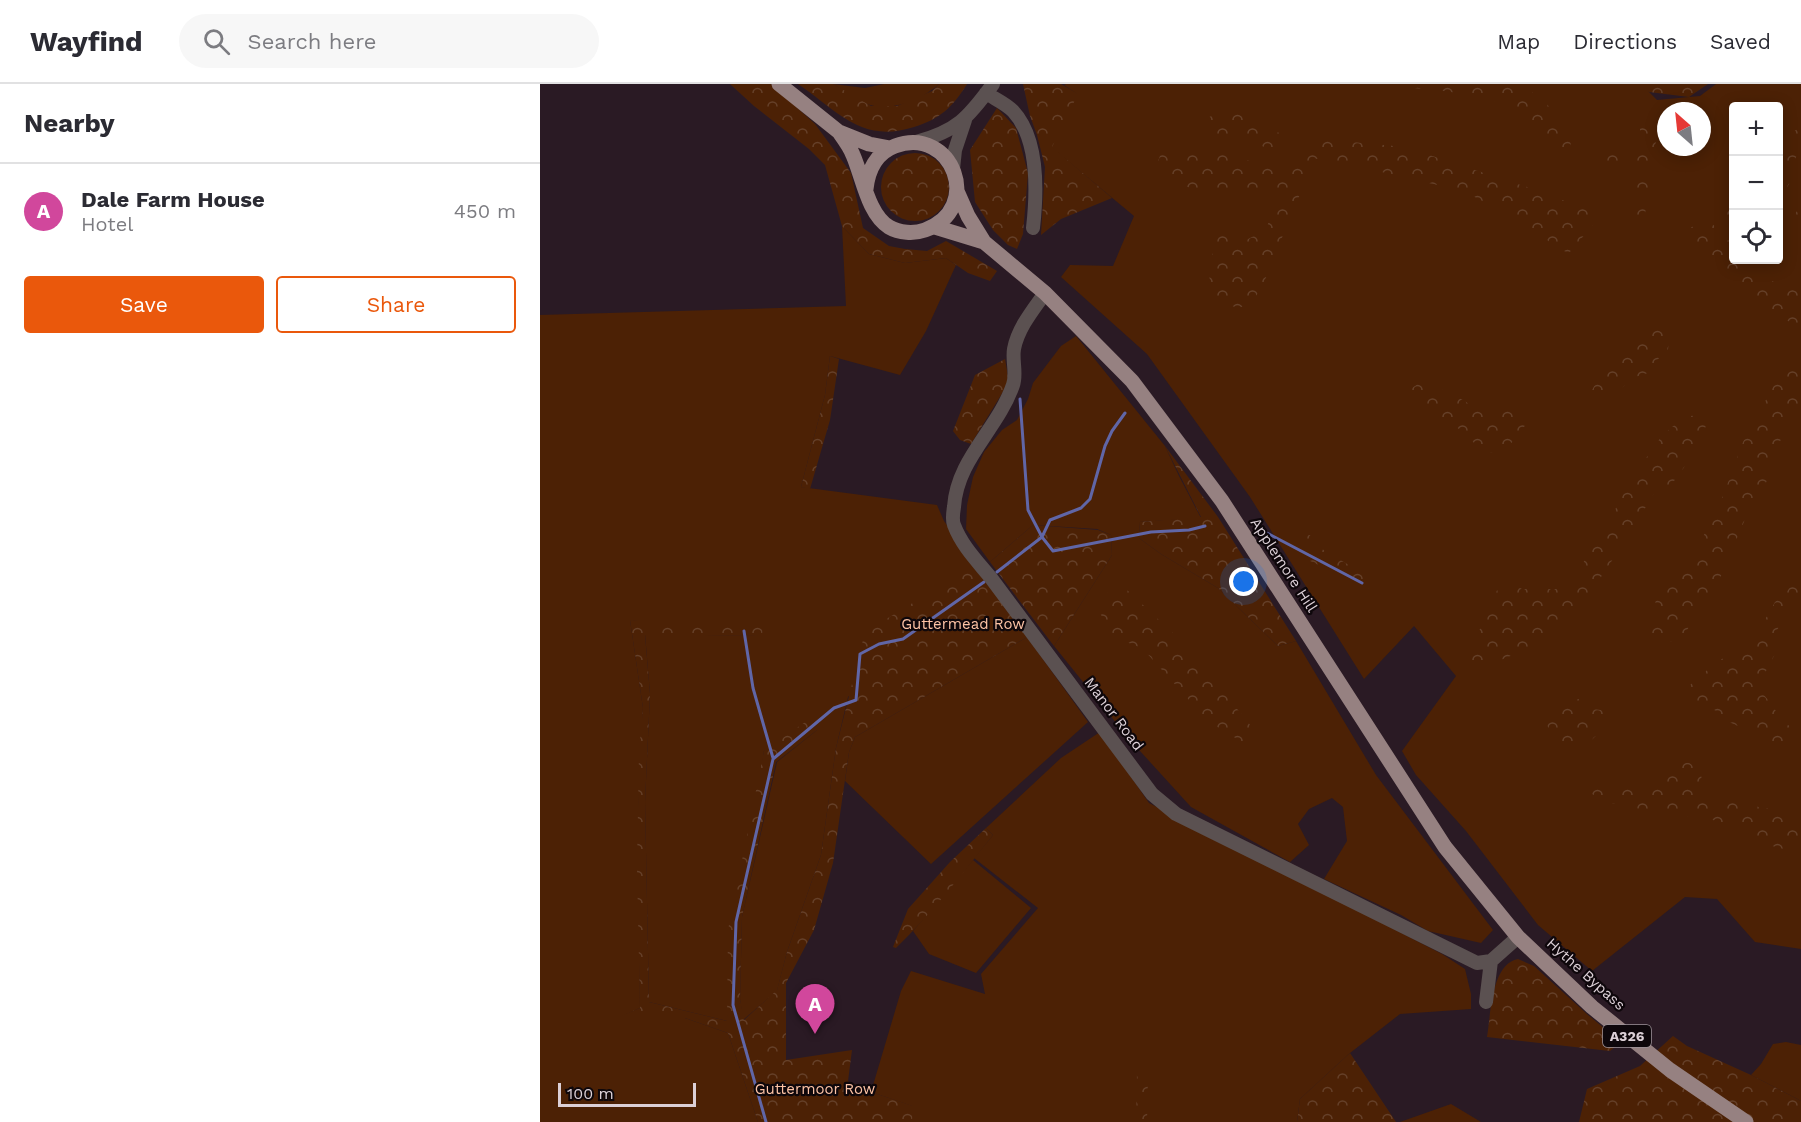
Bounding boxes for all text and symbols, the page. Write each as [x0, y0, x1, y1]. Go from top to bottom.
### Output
search box [179, 14, 599, 68]
text: Wayfind [30, 25, 143, 58]
icon: search [200, 25, 233, 58]
text: Search here [248, 29, 377, 54]
text: Map [1497, 29, 1540, 54]
text: Directions [1573, 29, 1677, 54]
text: Saved [1710, 29, 1771, 54]
north arrow [1657, 102, 1711, 156]
map controls [1729, 102, 1783, 264]
button: + [1729, 102, 1783, 156]
text: Nearby [24, 108, 115, 138]
button: − [1729, 156, 1783, 210]
text: Dale Farm House [81, 187, 265, 212]
text: A [37, 199, 50, 223]
text: 450 m [454, 199, 516, 223]
button: locate [1729, 210, 1783, 264]
text: Hotel [81, 212, 133, 236]
button: Save [24, 276, 264, 333]
button: Share [276, 276, 516, 333]
street label: Applemore Hill [1247, 514, 1321, 616]
your location [1229, 567, 1258, 596]
park label: Guttermead Row [901, 615, 1025, 633]
street label: Manor Road [1081, 674, 1147, 754]
street label: Hythe Bypass [1543, 934, 1629, 1014]
pin: A [796, 984, 834, 1034]
road number: A326 [1603, 1025, 1651, 1047]
scale bar [558, 1080, 696, 1108]
park label: Guttermoor Row [755, 1080, 876, 1098]
text: 100 m [567, 1084, 614, 1103]

